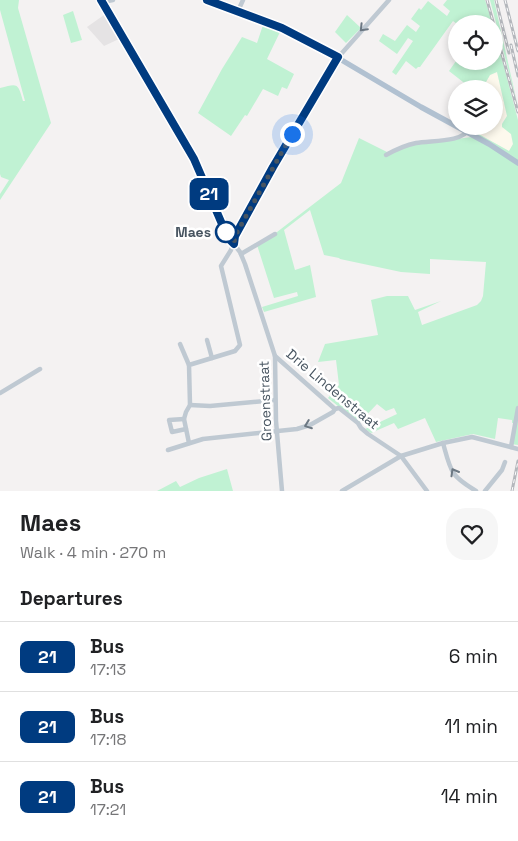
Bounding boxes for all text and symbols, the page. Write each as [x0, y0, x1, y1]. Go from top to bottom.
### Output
map controls [448, 15, 503, 135]
button: locate [448, 15, 503, 70]
one-way arrow [360, 23, 369, 32]
button: layers [448, 80, 503, 135]
your location [280, 122, 305, 147]
line badge: 21 [186, 178, 232, 210]
text: 21 [200, 182, 218, 205]
marker: Maes [215, 221, 237, 243]
place label: Maes [175, 223, 211, 241]
street label: Drie Lindenstraat [283, 345, 383, 433]
street label: Groenstraat [255, 360, 275, 442]
one-way arrow [304, 419, 313, 429]
one-way arrow [450, 468, 460, 477]
text: Maes [20, 507, 81, 538]
button: heart [446, 508, 498, 560]
text: Walk · 4 min · 270 m [20, 542, 166, 563]
text: Departures [20, 586, 123, 611]
text: Bus [90, 634, 124, 659]
text: 6 min [449, 644, 498, 669]
text: 21 [38, 645, 57, 668]
text: 17:13 [90, 659, 126, 680]
text: Bus [90, 704, 124, 729]
text: 11 min [445, 714, 498, 739]
text: 21 [38, 715, 57, 738]
text: 17:18 [90, 729, 126, 750]
text: Bus [90, 774, 124, 799]
text: 14 min [441, 784, 498, 809]
text: 21 [38, 785, 57, 808]
text: 17:21 [90, 799, 126, 820]

